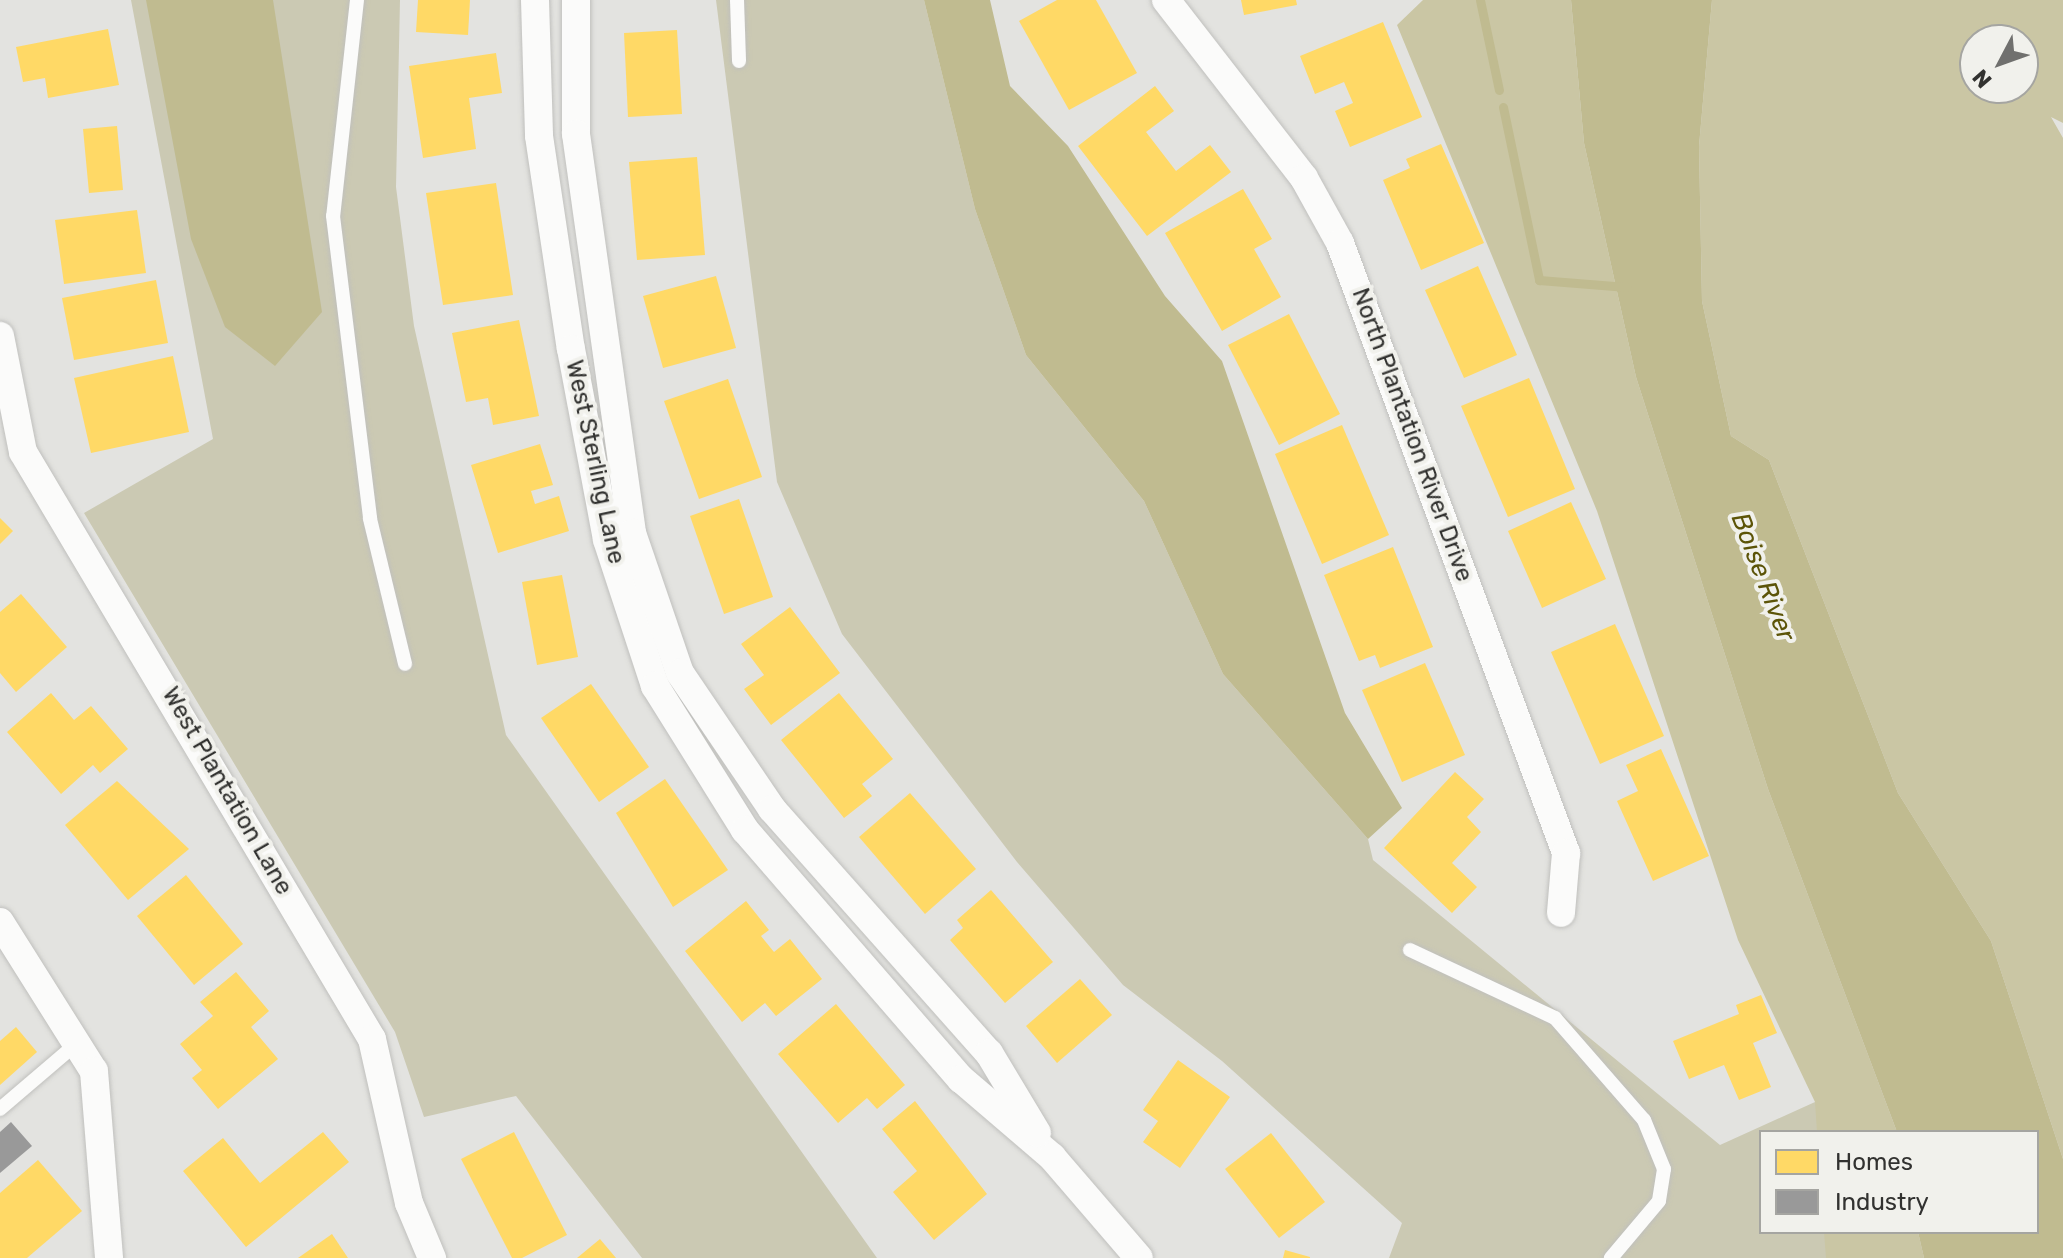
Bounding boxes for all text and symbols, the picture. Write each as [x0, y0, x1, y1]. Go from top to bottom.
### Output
north arrow [1959, 24, 2039, 104]
text: N [1967, 64, 1997, 94]
street label: North Plantation River Drive [1345, 284, 1479, 586]
street label: West Sterling Lane [559, 357, 631, 567]
water label: Boise River [1724, 509, 1802, 645]
street label: West Plantation Lane [156, 682, 298, 900]
legend [1759, 1130, 2039, 1234]
text: Homes [1835, 1148, 1913, 1176]
text: Industry [1835, 1188, 1929, 1216]

